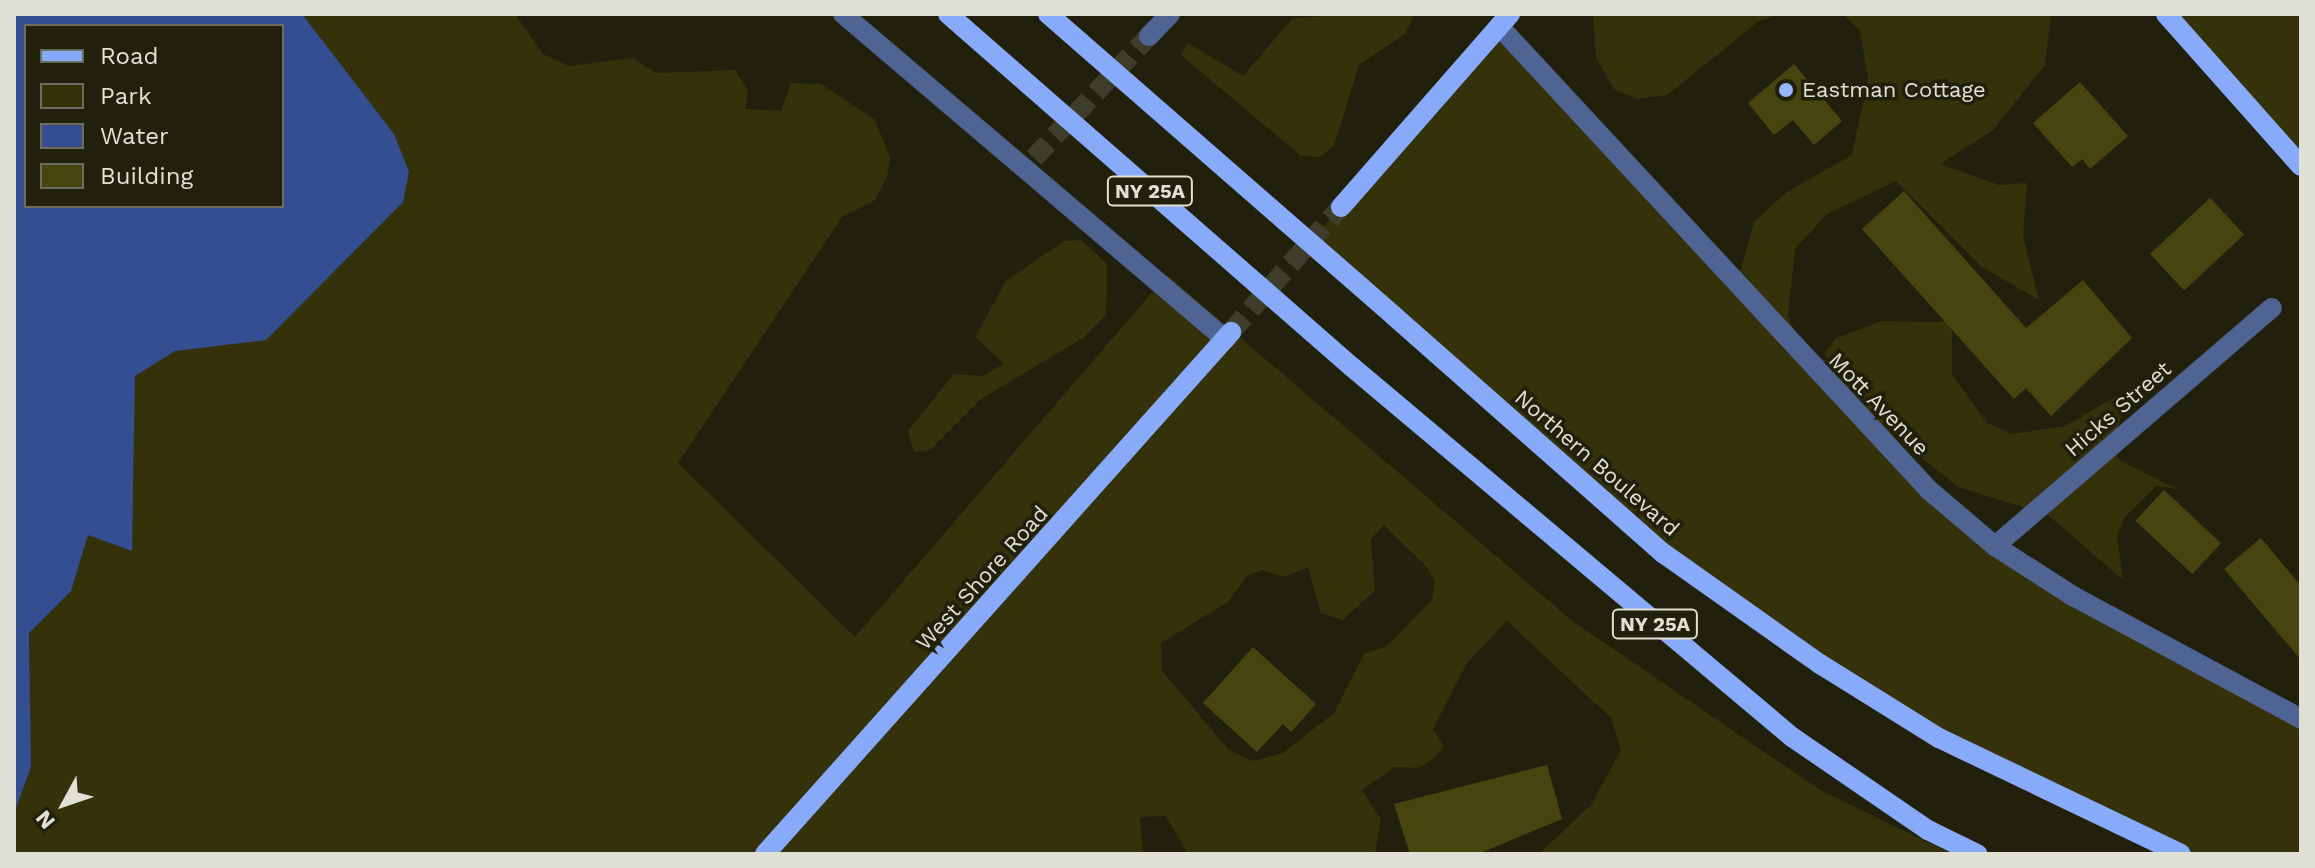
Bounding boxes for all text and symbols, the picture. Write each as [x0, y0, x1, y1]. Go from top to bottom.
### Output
legend [24, 24, 284, 208]
text: Road [100, 42, 159, 70]
place label: Eastman Cottage [1802, 77, 1986, 103]
marker: Eastman Cottage [1777, 81, 1795, 99]
text: Park [100, 82, 152, 110]
text: Water [100, 122, 169, 150]
text: Building [100, 162, 193, 190]
road number: NY 25A [1106, 175, 1194, 207]
street label: Mott Avenue [1823, 347, 1935, 461]
street label: Hicks Street [2060, 356, 2176, 462]
street label: Northern Boulevard [1509, 384, 1685, 542]
street label: West Shore Road [910, 500, 1054, 656]
road number: NY 25A [1611, 608, 1699, 640]
north arrow [24, 764, 104, 844]
text: N [30, 805, 60, 834]

